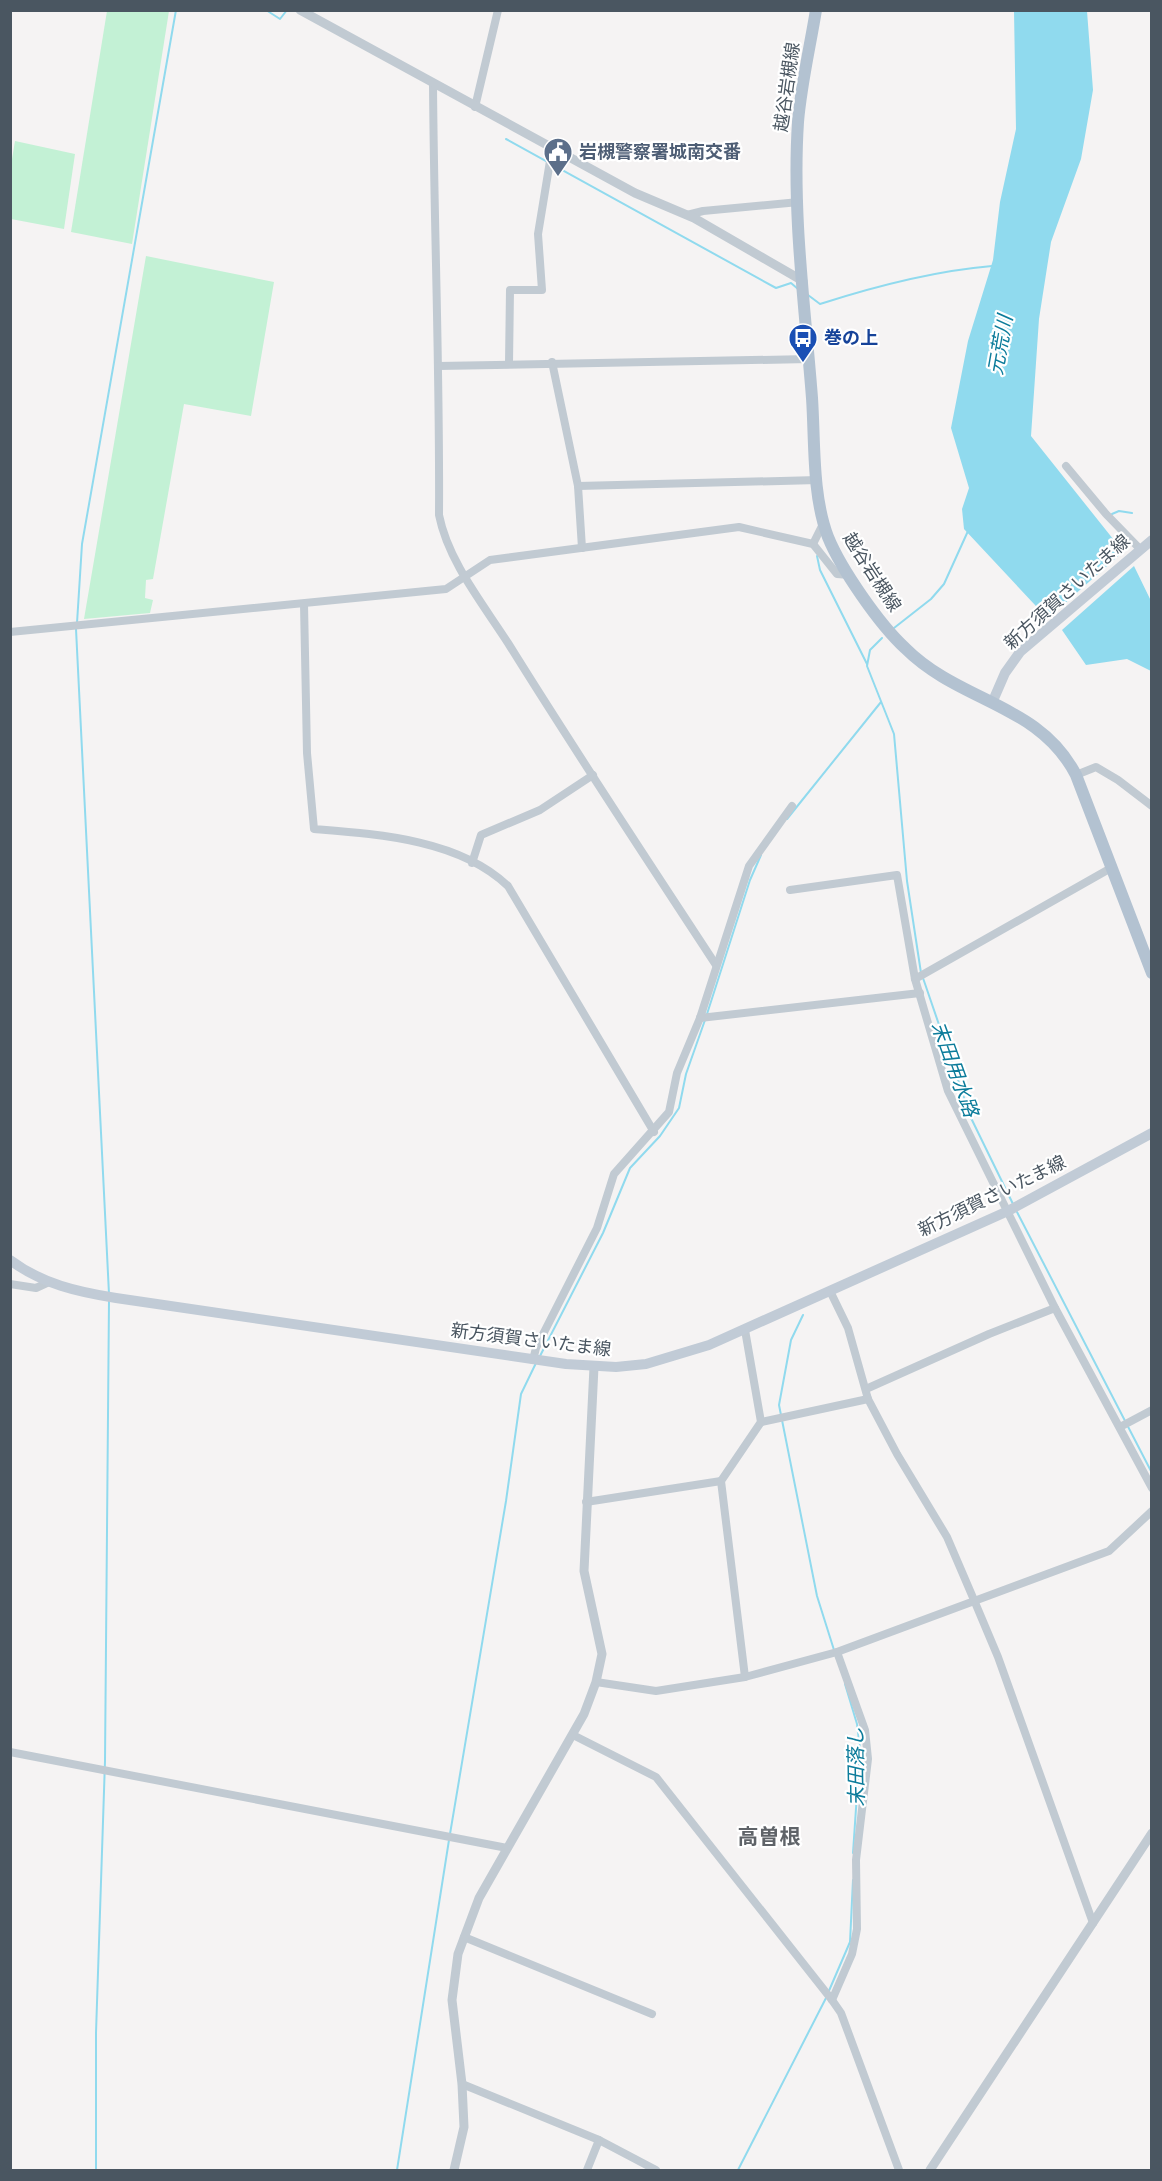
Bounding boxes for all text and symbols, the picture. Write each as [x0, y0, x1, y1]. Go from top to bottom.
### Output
street label: 越谷岩槻線 [768, 41, 804, 133]
public building icon: 岩槻警察署城南交番 [542, 136, 574, 178]
place label: 岩槻警察署城南交番 [579, 139, 741, 163]
water label: 元荒川 [981, 311, 1018, 377]
bus stop icon: 巻の上 [787, 322, 819, 364]
place label: 巻の上 [824, 325, 878, 349]
street label: 越谷岩槻線 [838, 527, 907, 616]
street label: 新方須賀さいたま線 [998, 528, 1134, 654]
water label: 末田用水路 [926, 1017, 986, 1122]
street label: 新方須賀さいたま線 [914, 1149, 1069, 1241]
street label: 新方須賀さいたま線 [450, 1317, 613, 1361]
water label: 末田落し [841, 1727, 870, 1807]
district label: 高曽根 [738, 1822, 801, 1850]

